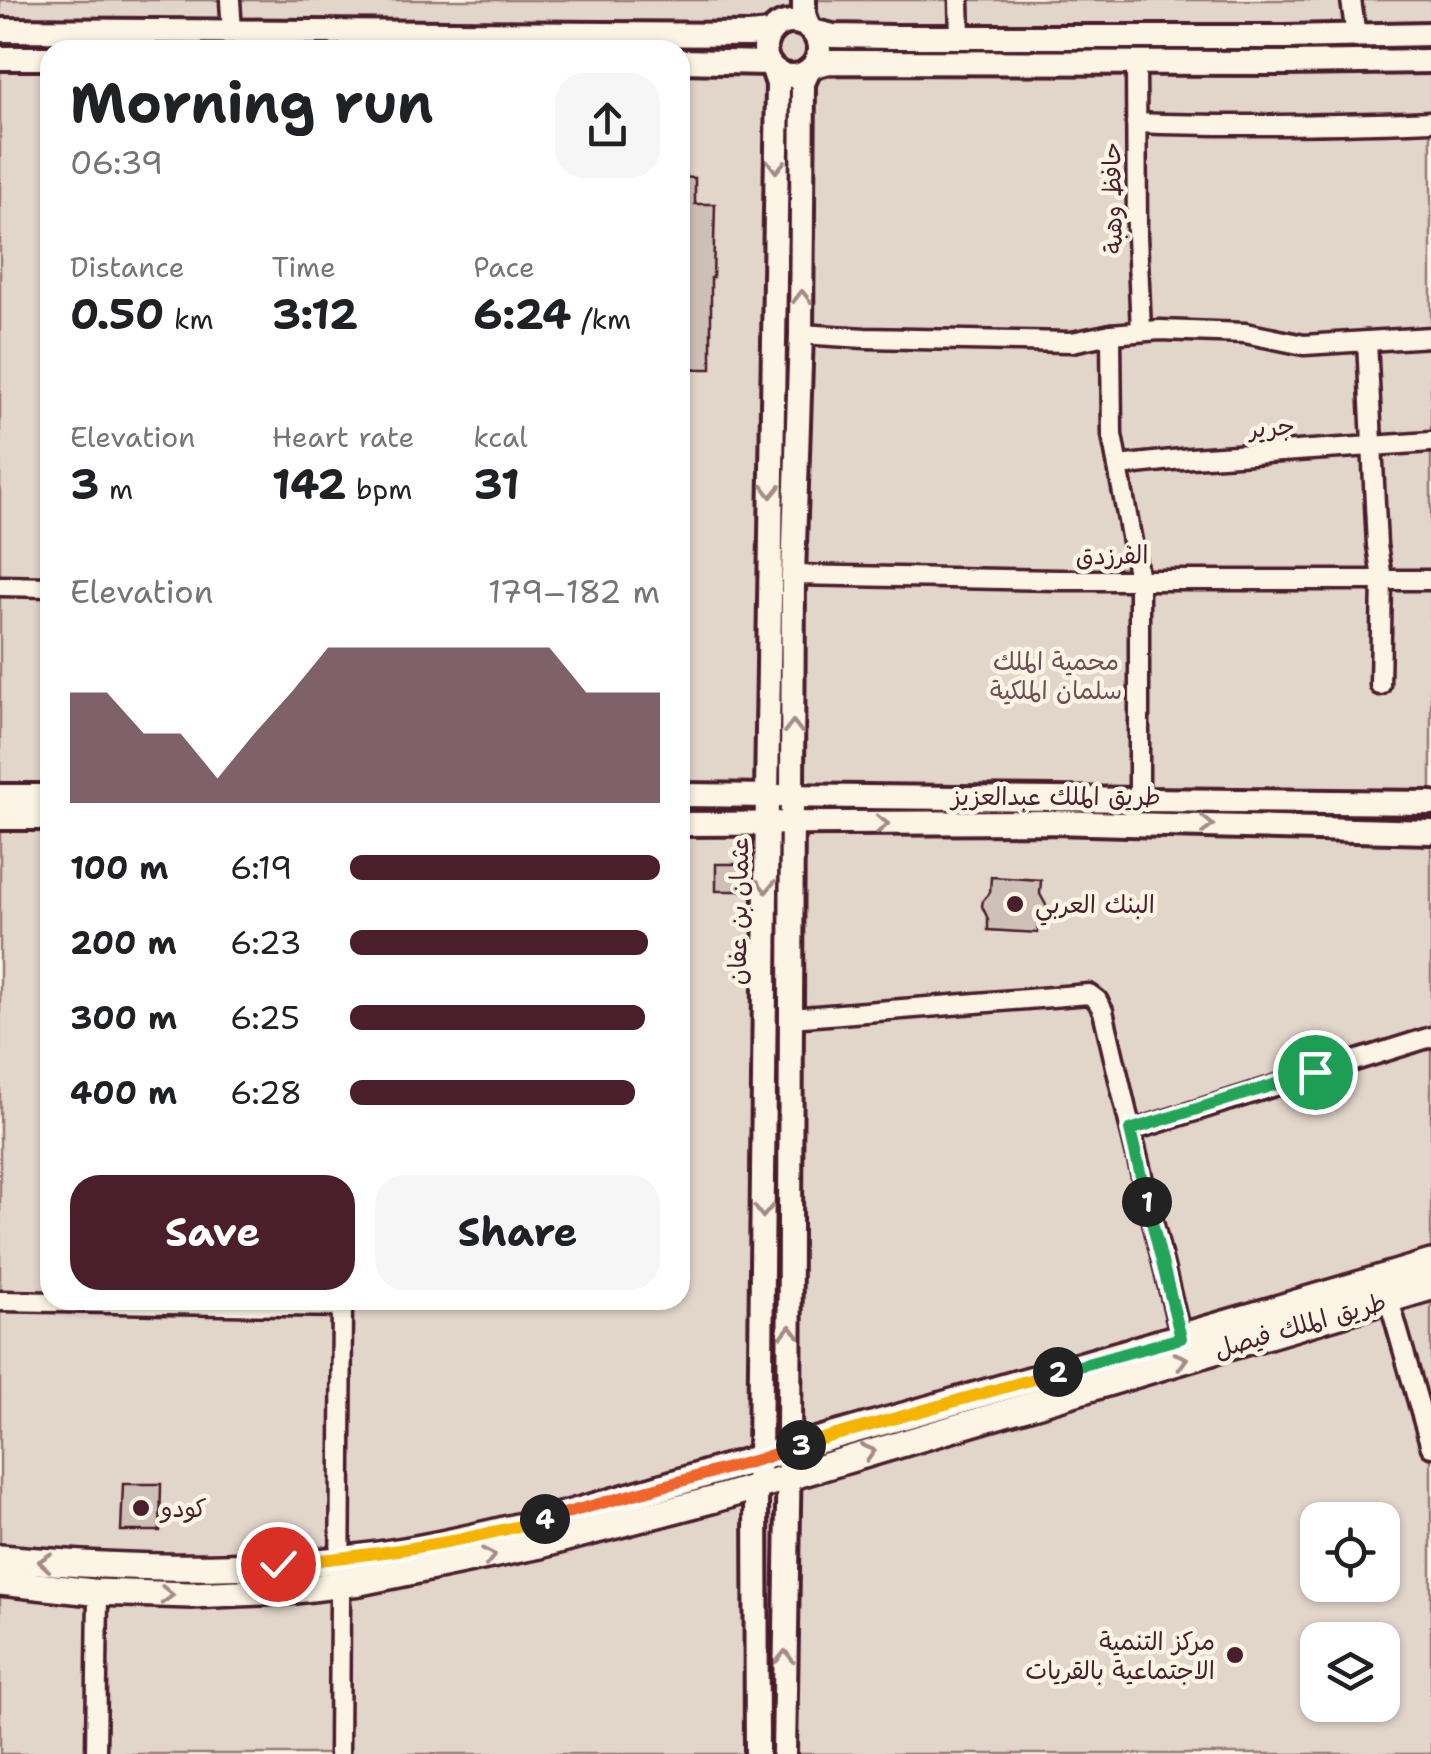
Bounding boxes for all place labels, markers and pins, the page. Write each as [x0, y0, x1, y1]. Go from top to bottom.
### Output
place label: البنك العربي [1035, 887, 1155, 926]
marker: البنك العربي [1004, 893, 1026, 915]
pin [1273, 1030, 1358, 1115]
pin: 1 [1122, 1177, 1172, 1227]
pin: 2 [1033, 1347, 1083, 1397]
pin: 3 [776, 1420, 826, 1470]
place label: كودو [159, 1491, 207, 1525]
pin: 4 [520, 1494, 570, 1544]
marker: كودو [130, 1497, 152, 1519]
pin [236, 1522, 321, 1607]
place label: مركز التنمية الاجتماعية بالقريات [1025, 1624, 1215, 1687]
marker: مركز التنمية الاجتماعية بالقريات [1224, 1644, 1246, 1666]

